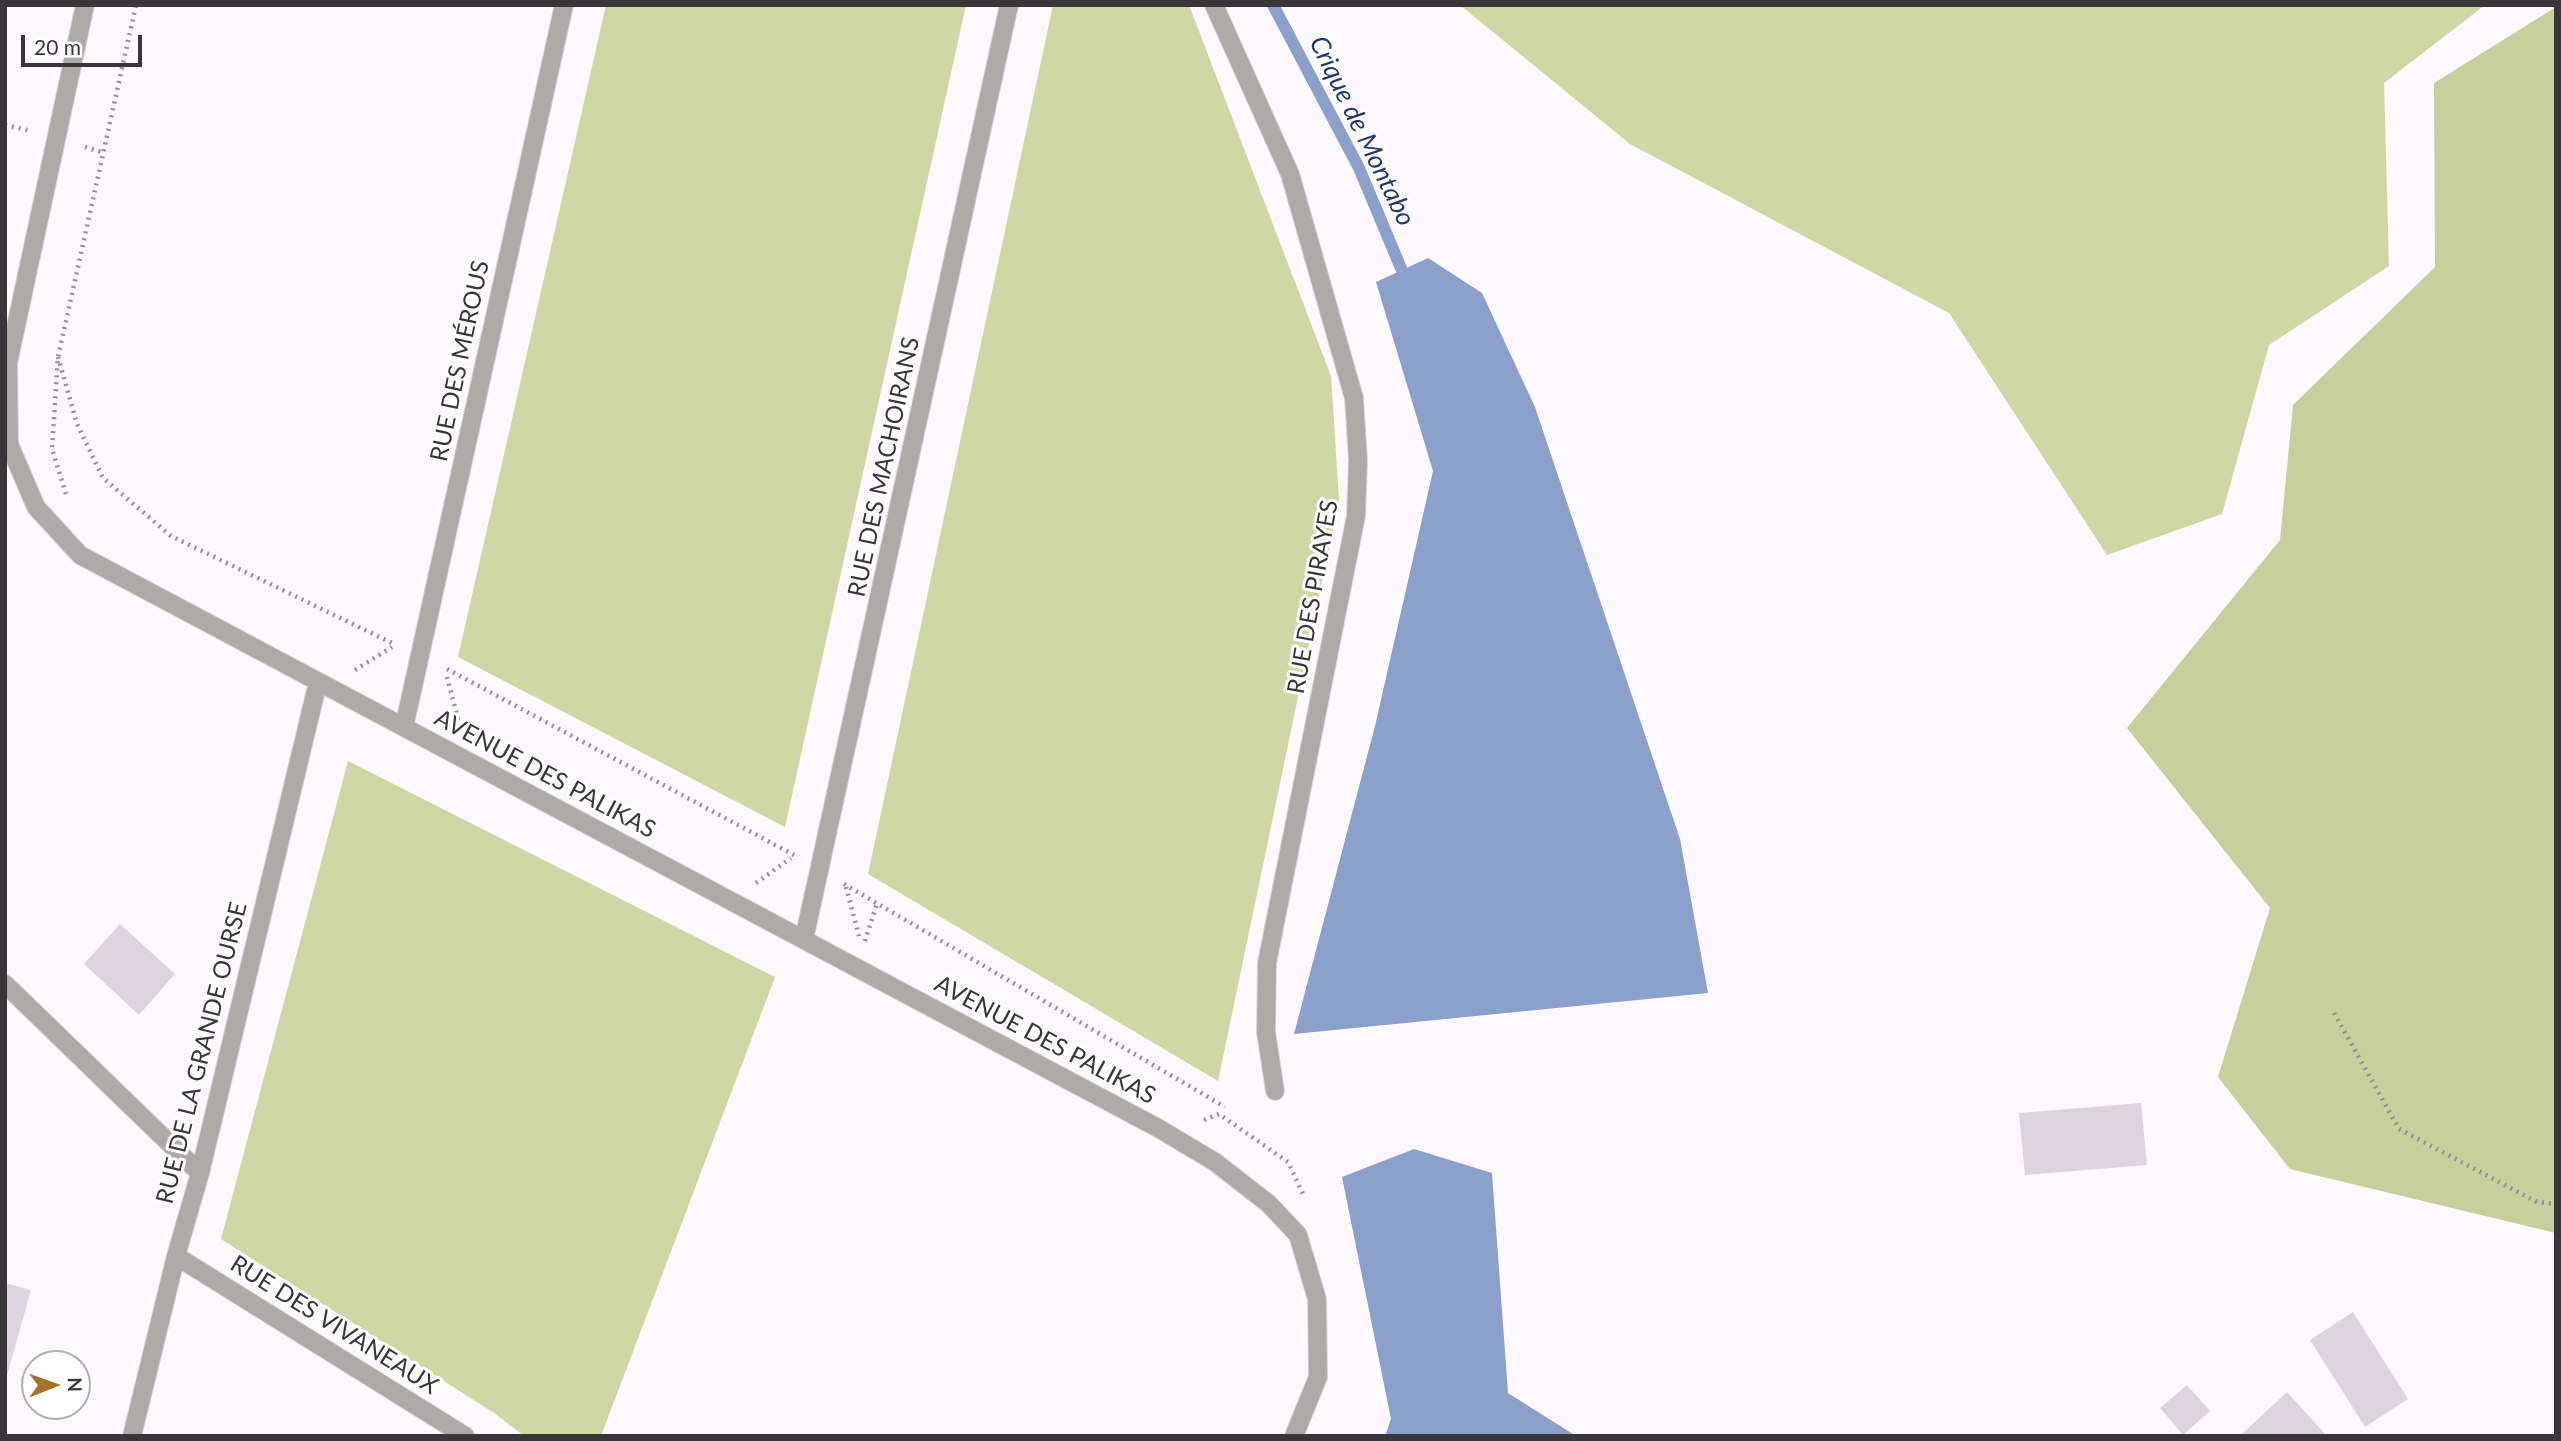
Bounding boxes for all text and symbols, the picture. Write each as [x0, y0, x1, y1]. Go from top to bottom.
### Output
scale bar [24, 21, 145, 65]
water label: Crique de Montabo [1303, 31, 1421, 231]
text: 20 m [34, 34, 81, 59]
street label: RUE DES MÉROUS [425, 258, 495, 464]
street label: RUE DES MACHOIRANS [842, 334, 926, 600]
street label: RUE DES PIRAYES [1282, 498, 1344, 696]
street label: AVENUE DES PALIKAS [430, 704, 660, 844]
street label: RUE DE LA GRANDE OURSE [151, 899, 253, 1207]
street label: AVENUE DES PALIKAS [930, 970, 1160, 1110]
street label: RUE DES VIVANEAUX [225, 1249, 443, 1401]
north arrow [21, 1350, 91, 1420]
text: N [64, 1377, 87, 1392]

